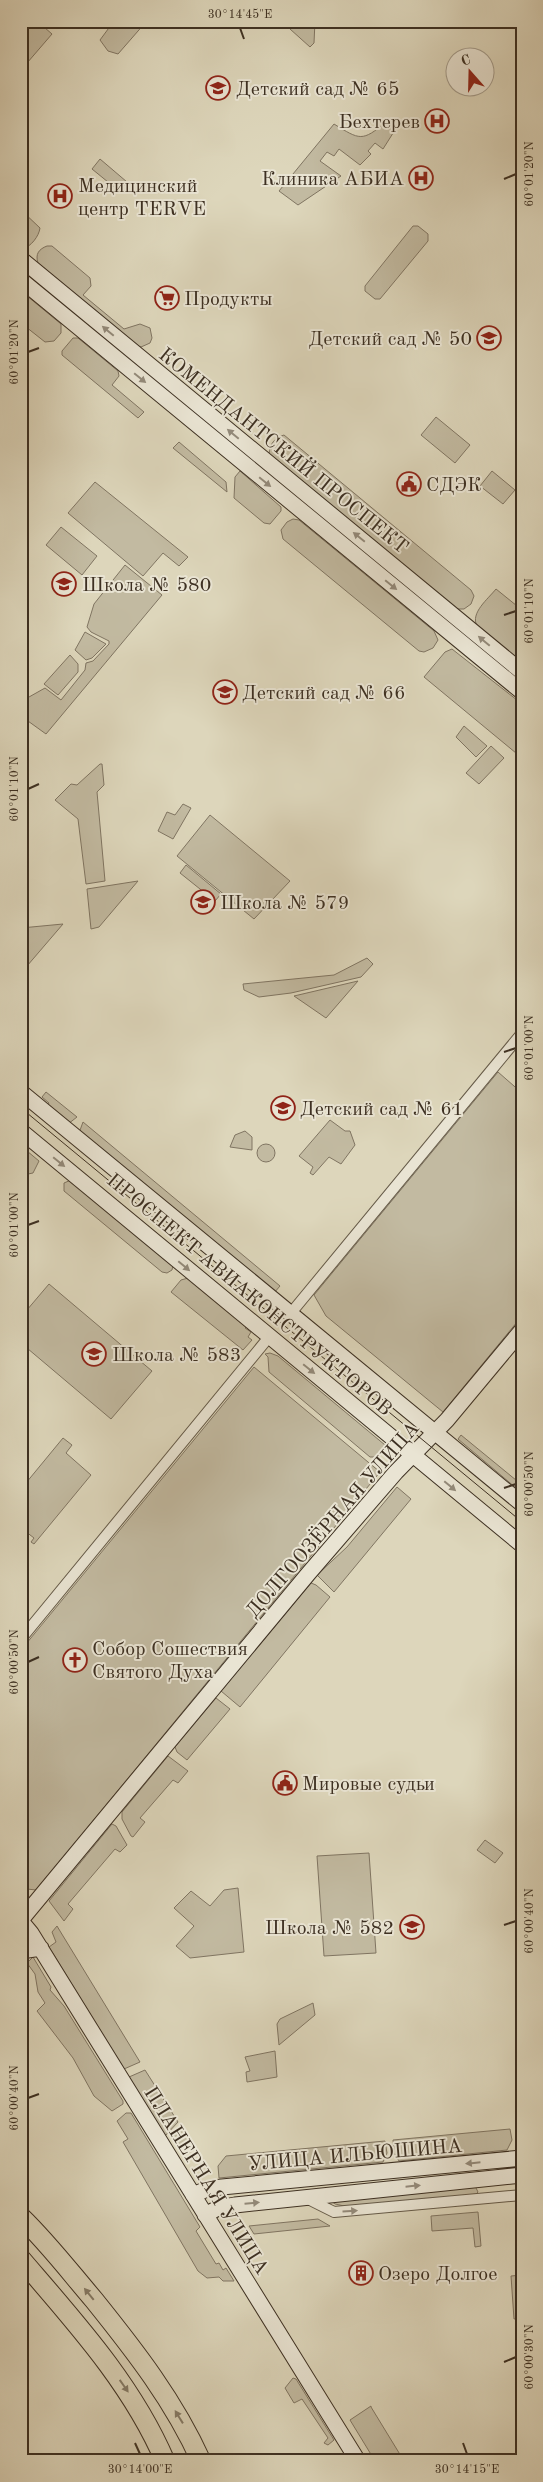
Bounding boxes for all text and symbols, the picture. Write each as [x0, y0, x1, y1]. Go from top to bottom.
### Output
text: 30°14'45"E [208, 8, 272, 21]
north arrow [446, 48, 496, 98]
text: С [459, 53, 473, 69]
school or university icon: Детский сад № 65 [205, 75, 231, 101]
place label: Детский сад № 65 [236, 80, 399, 100]
hospital icon: Бехтерев [424, 108, 450, 134]
place label: Бехтерев [338, 113, 420, 133]
text: 60°01'20"N [524, 141, 536, 207]
hospital icon: Клиника АБИА [408, 165, 434, 191]
place label: Клиника АБИА [261, 170, 404, 190]
place label: Медицинский центр TERVE [78, 177, 206, 220]
hospital icon: Медицинский центр TERVE [47, 183, 73, 209]
supermarket icon: Продукты [154, 285, 180, 311]
place label: Продукты [184, 290, 273, 310]
text: 60°01'20"N [9, 319, 21, 385]
one-way arrow [102, 325, 115, 336]
school or university icon: Детский сад № 50 [476, 325, 502, 351]
place label: Детский сад № 50 [309, 330, 472, 350]
street label: КОМЕНДАНТСКИЙ ПРОСПЕКТ [154, 342, 413, 558]
one-way arrow [134, 372, 146, 383]
one-way arrow [227, 429, 240, 440]
public building icon: СДЭК [396, 471, 422, 497]
one-way arrow [259, 476, 272, 487]
place label: СДЭК [426, 476, 482, 496]
one-way arrow [352, 532, 365, 543]
school or university icon: Школа № 580 [51, 571, 77, 597]
place label: Школа № 580 [82, 576, 211, 596]
text: 60°01'10"N [524, 578, 536, 644]
one-way arrow [384, 579, 397, 590]
one-way arrow [478, 635, 491, 646]
school or university icon: Детский сад № 66 [212, 679, 238, 705]
place label: Детский сад № 66 [242, 684, 405, 704]
text: 60°01'10"N [9, 756, 21, 822]
school or university icon: Школа № 579 [190, 889, 216, 915]
place label: Школа № 579 [220, 894, 349, 914]
text: 60°01'00"N [524, 1015, 536, 1081]
school or university icon: Детский сад № 61 [270, 1095, 296, 1121]
place label: Детский сад № 61 [300, 1100, 463, 1120]
one-way arrow [53, 1156, 65, 1167]
street label: ПРОСПЕКТ АВИАКОНСТРУКТОРОВ [102, 1170, 395, 1421]
text: 60°01'00"N [9, 1192, 21, 1258]
one-way arrow [177, 1260, 190, 1271]
school or university icon: Школа № 583 [81, 1341, 107, 1367]
place label: Школа № 583 [112, 1346, 241, 1366]
one-way arrow [302, 1364, 315, 1375]
street label: ДОЛГООЗЁРНАЯ УЛИЦА [242, 1417, 424, 1622]
text: 60°00'50"N [523, 1451, 536, 1517]
one-way arrow [443, 1480, 456, 1491]
text: 60°00'50"N [8, 1629, 21, 1695]
place label: Собор Сошествия Святого Духа [92, 1640, 248, 1683]
church icon: Собор Сошествия Святого Духа [62, 1647, 88, 1673]
public building icon: Мировые судьи [272, 1770, 298, 1796]
place label: Мировые судьи [302, 1775, 435, 1795]
text: 60°00'40"N [524, 1888, 536, 1954]
school or university icon: Школа № 582 [399, 1914, 425, 1940]
place label: Школа № 582 [265, 1919, 394, 1939]
text: 60°00'40"N [9, 2065, 21, 2131]
street label: ПЛАНЕРНАЯ УЛИЦА [139, 2084, 271, 2279]
street label: УЛИЦА ИЛЬЮШИНА [247, 2137, 463, 2175]
one-way arrow [465, 2159, 481, 2167]
one-way arrow [406, 2181, 422, 2189]
one-way arrow [244, 2199, 260, 2207]
one-way arrow [342, 2207, 358, 2215]
building icon: Озеро Долгое [348, 2260, 374, 2286]
place label: Озеро Долгое [378, 2265, 497, 2285]
one-way arrow [83, 2288, 94, 2301]
text: 60°00'30"N [524, 2324, 536, 2390]
one-way arrow [119, 2379, 129, 2393]
one-way arrow [174, 2411, 184, 2424]
text: 30°14'15"E [435, 2463, 499, 2476]
text: 30°14'00"E [108, 2464, 172, 2476]

